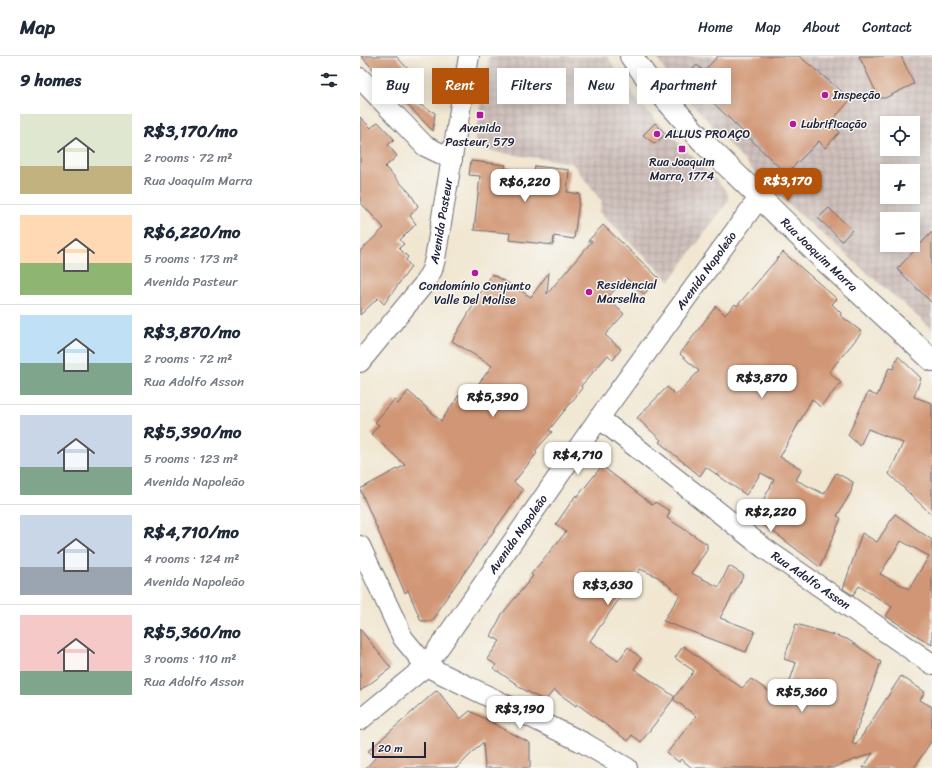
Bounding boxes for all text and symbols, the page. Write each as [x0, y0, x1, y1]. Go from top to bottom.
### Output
text: Map [20, 11, 55, 44]
text: Home [698, 15, 733, 40]
text: Map [755, 15, 781, 40]
text: About [803, 15, 840, 40]
text: Contact [862, 15, 912, 40]
text: 9 homes [20, 65, 81, 95]
chip: Buy [372, 68, 424, 104]
chip: Rent [432, 68, 489, 104]
chip: Filters [497, 68, 566, 104]
chip: New [574, 68, 629, 104]
chip: Apartment [637, 68, 731, 104]
icon: filters [318, 69, 340, 91]
place label: Inspeção [832, 84, 880, 106]
marker: Inspeção [820, 90, 830, 100]
marker: Avenida Pasteur, 579 [475, 110, 485, 120]
place label: Lubrificação [801, 113, 867, 135]
text: R$3,170/mo [144, 116, 238, 146]
map controls [880, 116, 920, 252]
button: locate [880, 116, 920, 156]
place label: Avenida Pasteur, 579 [445, 117, 515, 153]
marker: Lubrificação [788, 119, 798, 129]
place label: ALLIUS PROAÇO [664, 123, 750, 145]
marker: ALLIUS PROAÇO [652, 129, 662, 139]
icon: home [52, 130, 100, 178]
marker: Rua Joaquim Marra, 1774 [677, 144, 687, 154]
text: 2 rooms · 72 m² [144, 146, 232, 169]
place label: Rua Joaquim Marra, 1774 [649, 151, 715, 187]
button: + [880, 164, 920, 204]
pin: R$3,170 [751, 168, 825, 202]
text: Rua Joaquim Marra [144, 169, 252, 192]
pin: R$6,220 [488, 169, 562, 203]
text: R$3,170 [764, 169, 812, 192]
text: R$6,220 [500, 170, 550, 193]
street label: Avenida Pasteur [423, 175, 460, 267]
street label: Rua Joaquim Marra [775, 212, 864, 298]
button: − [880, 212, 920, 252]
text: R$6,220/mo [144, 217, 240, 247]
street label: Avenida Napoleão [669, 226, 743, 315]
icon: home [52, 231, 100, 279]
text: 5 rooms · 173 m² [144, 247, 238, 270]
marker: Condomínio Conjunto Valle Del Molise [470, 268, 480, 278]
text: Avenida Pasteur [144, 270, 238, 293]
place label: Residencial Marselha [597, 274, 657, 310]
place label: Condomínio Conjunto Valle Del Molise [419, 275, 531, 311]
marker: Residencial Marselha [584, 287, 594, 297]
text: R$3,870/mo [144, 317, 241, 347]
icon: home [52, 331, 100, 379]
text: 2 rooms · 72 m² [144, 347, 232, 370]
pin: R$3,870 [725, 365, 799, 399]
text: R$3,870 [737, 366, 787, 389]
text: Rua Adolfo Asson [144, 370, 244, 393]
pin: R$5,390 [456, 384, 530, 418]
text: R$5,390 [467, 385, 519, 408]
text: R$5,390/mo [144, 417, 241, 447]
icon: home [52, 431, 100, 479]
pin: R$4,710 [541, 442, 615, 476]
text: R$4,710 [553, 443, 603, 466]
text: 5 rooms · 123 m² [144, 447, 238, 470]
text: Avenida Napoleão [144, 470, 245, 493]
street label: Avenida Napoleão [482, 490, 554, 579]
pin: R$2,220 [734, 499, 808, 533]
text: R$2,220 [746, 500, 796, 523]
text: R$4,710/mo [144, 517, 239, 547]
icon: home [52, 531, 100, 579]
street label: Rua Adolfo Asson [767, 545, 856, 616]
text: 4 rooms · 124 m² [144, 547, 239, 570]
text: Avenida Napoleão [144, 570, 245, 593]
pin: R$3,630 [571, 572, 645, 606]
text: R$3,630 [583, 573, 633, 596]
text: R$5,360/mo [144, 617, 241, 647]
icon: home [52, 631, 100, 679]
text: 3 rooms · 110 m² [144, 647, 236, 670]
text: Rua Adolfo Asson [144, 670, 244, 693]
pin: R$5,360 [765, 679, 839, 713]
text: R$5,360 [777, 680, 827, 703]
pin: R$3,190 [483, 696, 557, 730]
text: R$3,190 [495, 697, 545, 720]
text: 20 m [378, 739, 403, 758]
scale bar [372, 740, 426, 759]

